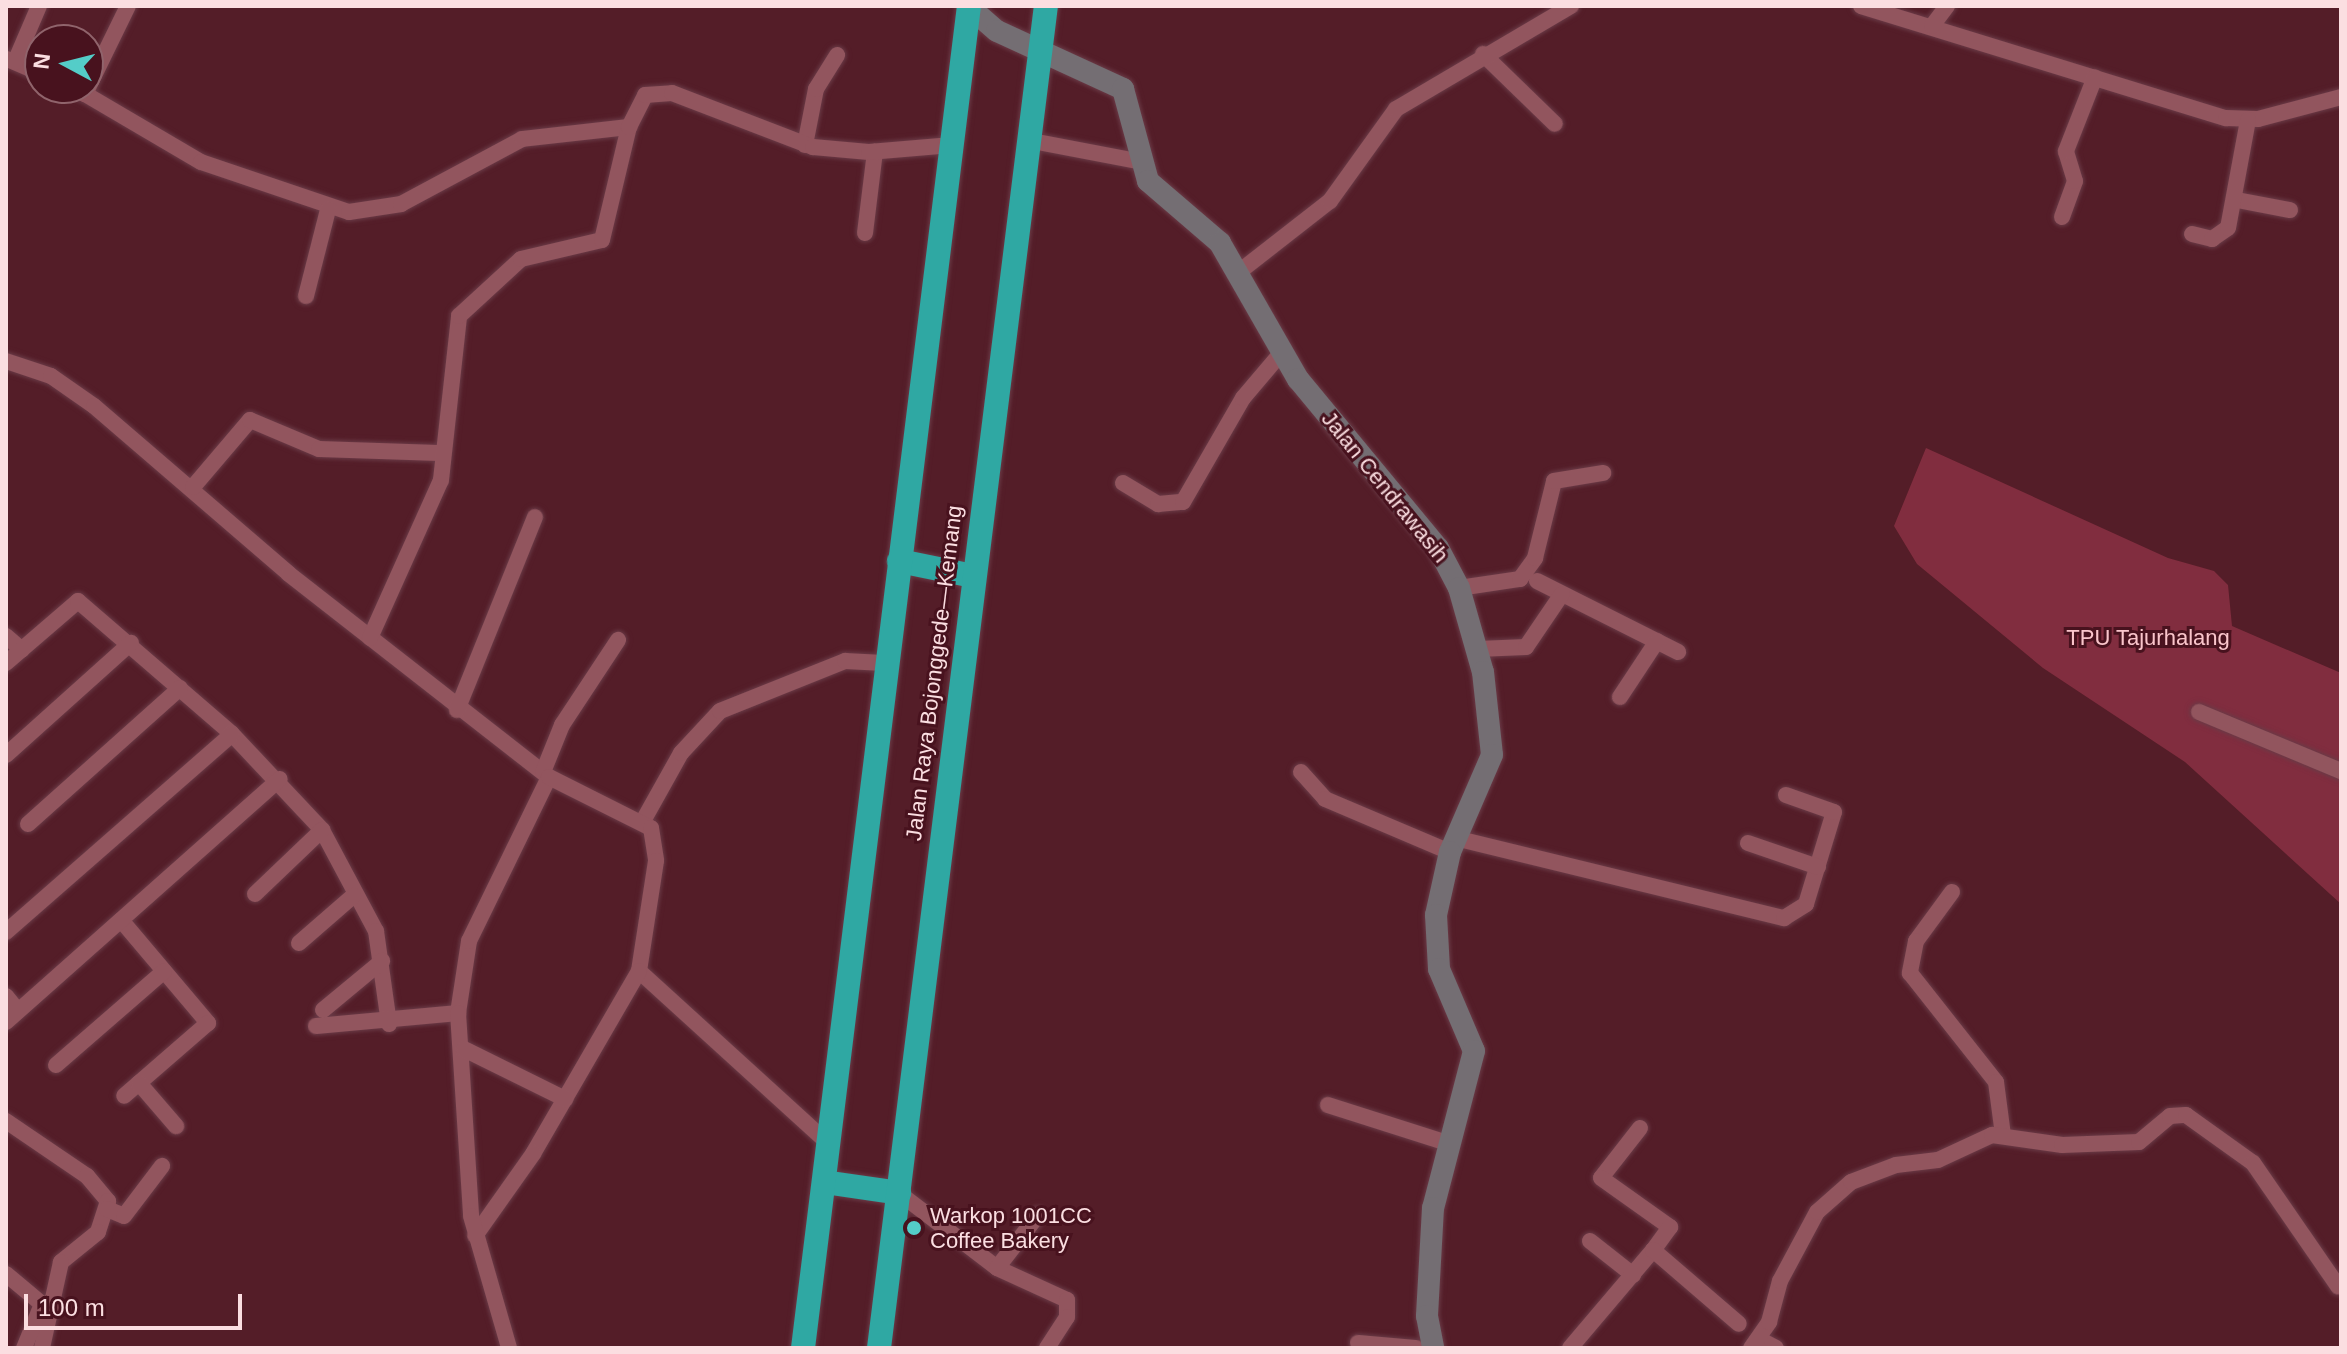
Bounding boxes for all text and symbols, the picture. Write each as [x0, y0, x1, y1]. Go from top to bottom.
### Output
north arrow [24, 24, 104, 104]
text: N [28, 52, 55, 71]
street label: Jalan Cendrawasih [1316, 406, 1454, 568]
street label: Jalan Raya Bojonggede—Kemang [900, 504, 968, 842]
park label: TPU Tajurhalang [2066, 625, 2230, 651]
place label: Warkop 1001CC Coffee Bakery [930, 1202, 1092, 1254]
marker: Warkop 1001CC Coffee Bakery [905, 1219, 923, 1237]
scale bar [28, 1278, 246, 1328]
text: 100 m [38, 1294, 105, 1321]

